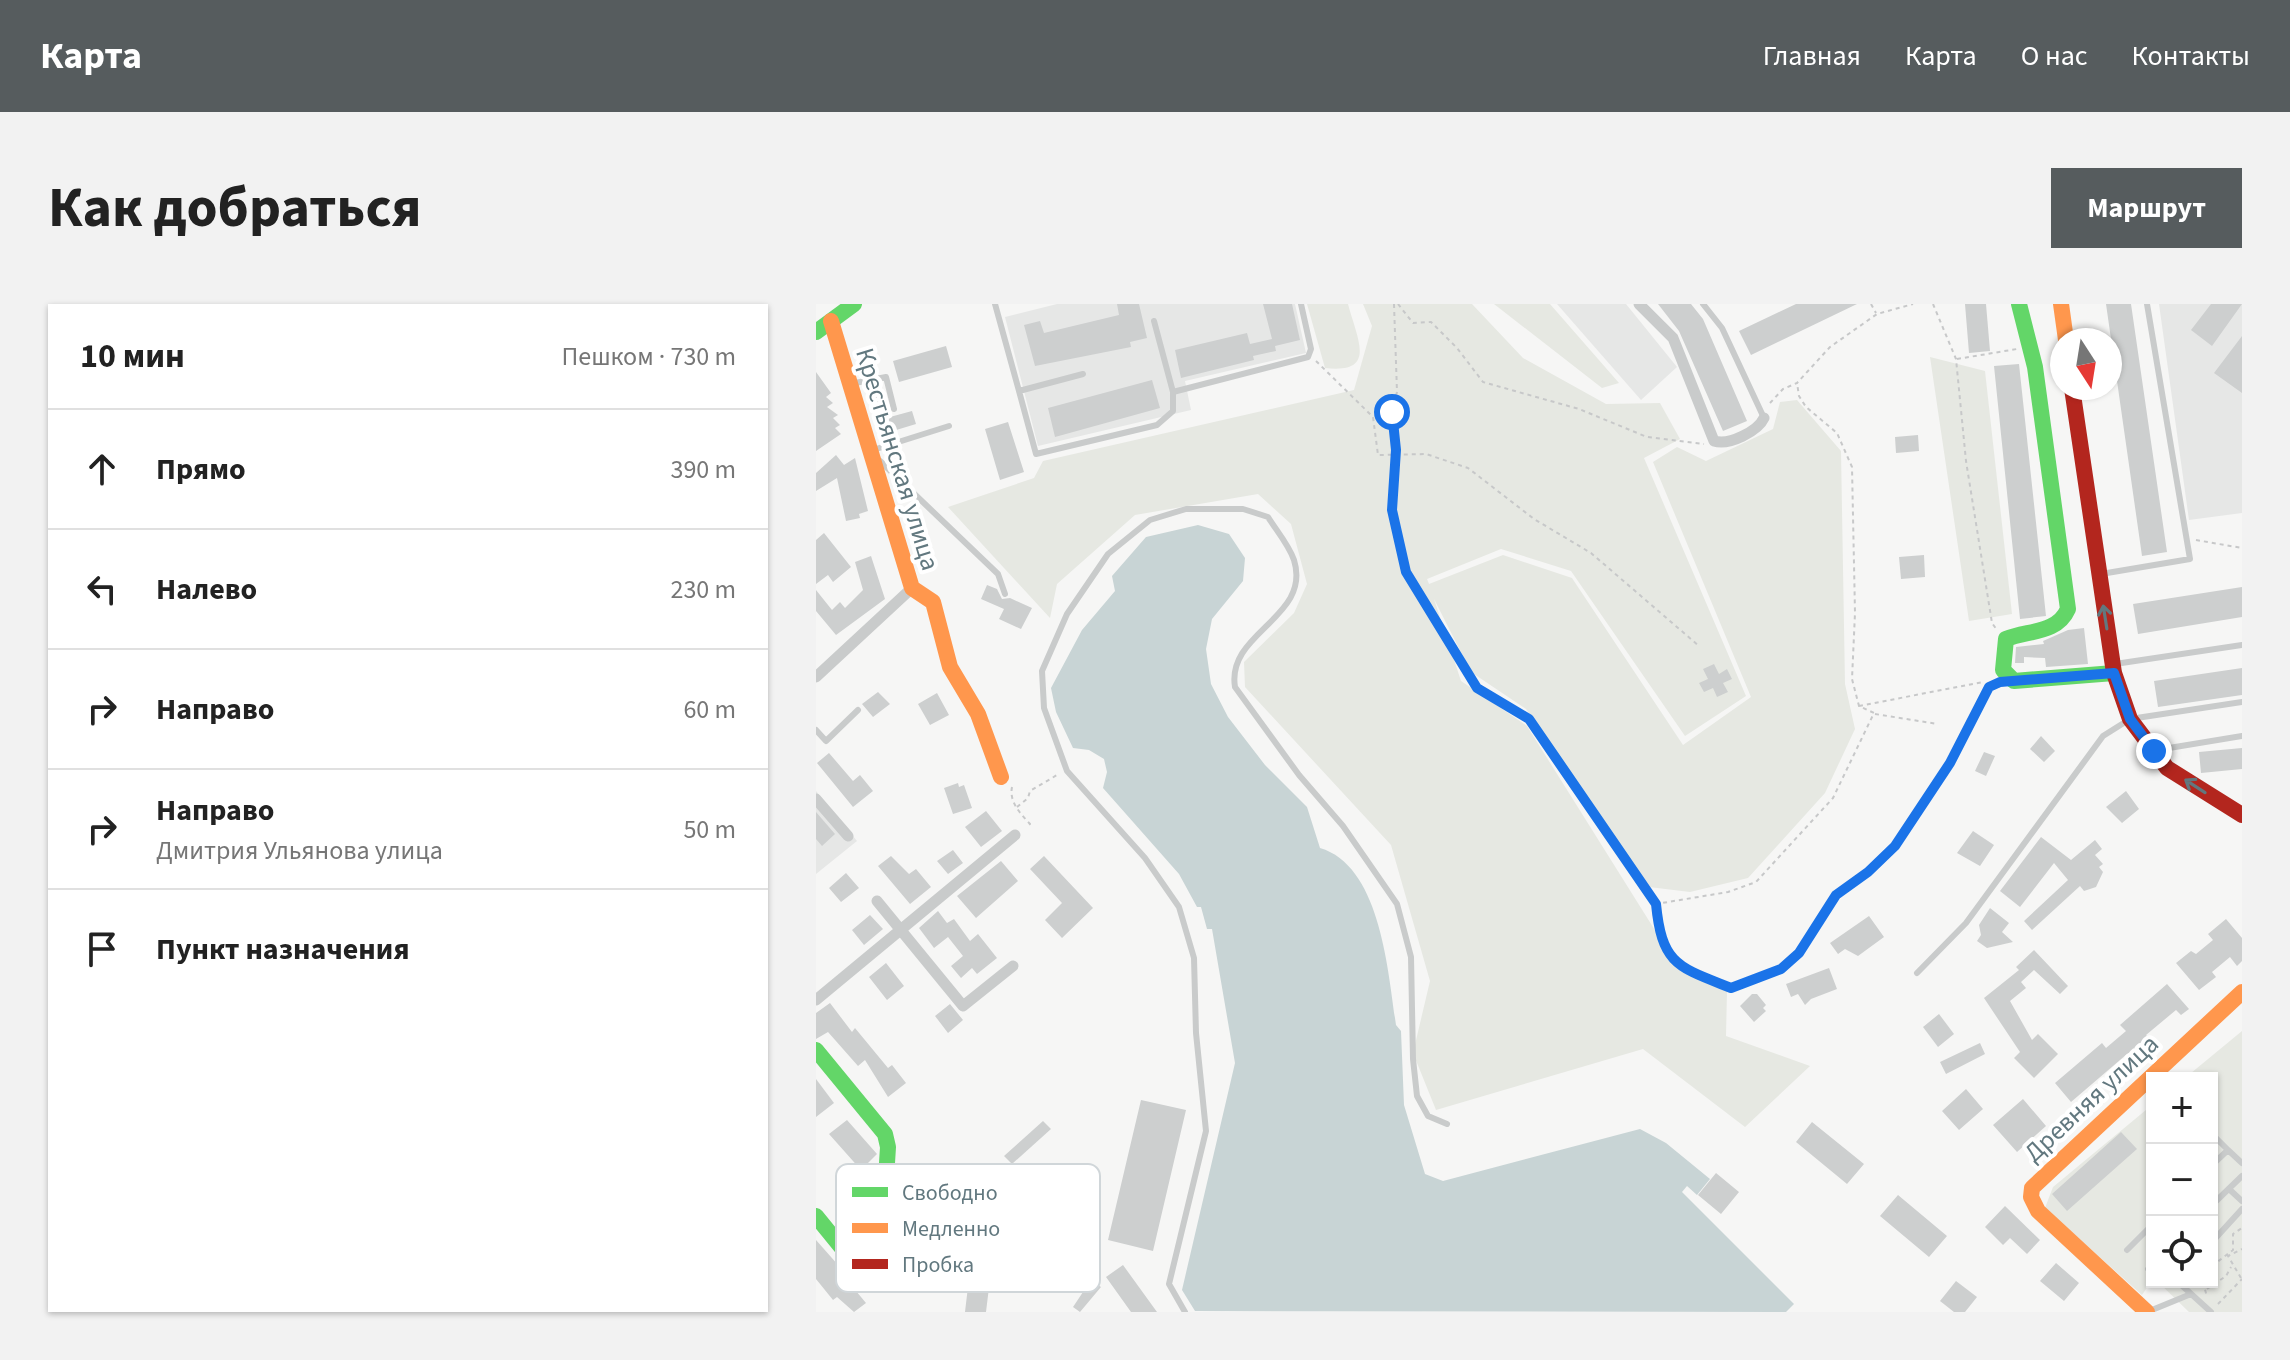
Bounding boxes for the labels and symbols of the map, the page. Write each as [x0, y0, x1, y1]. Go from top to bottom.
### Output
north arrow [2050, 328, 2122, 400]
street label: Крестьянская улица [846, 343, 949, 575]
route start [1374, 394, 1410, 430]
one-way arrow [2097, 605, 2112, 630]
route end [2136, 733, 2172, 769]
one-way arrow [2184, 778, 2207, 794]
street label: Древняя улица [2016, 1026, 2167, 1171]
legend [836, 1164, 1100, 1292]
text: Свободно [902, 1177, 998, 1209]
text: Медленно [902, 1213, 1000, 1245]
text: Пробка [902, 1249, 974, 1281]

